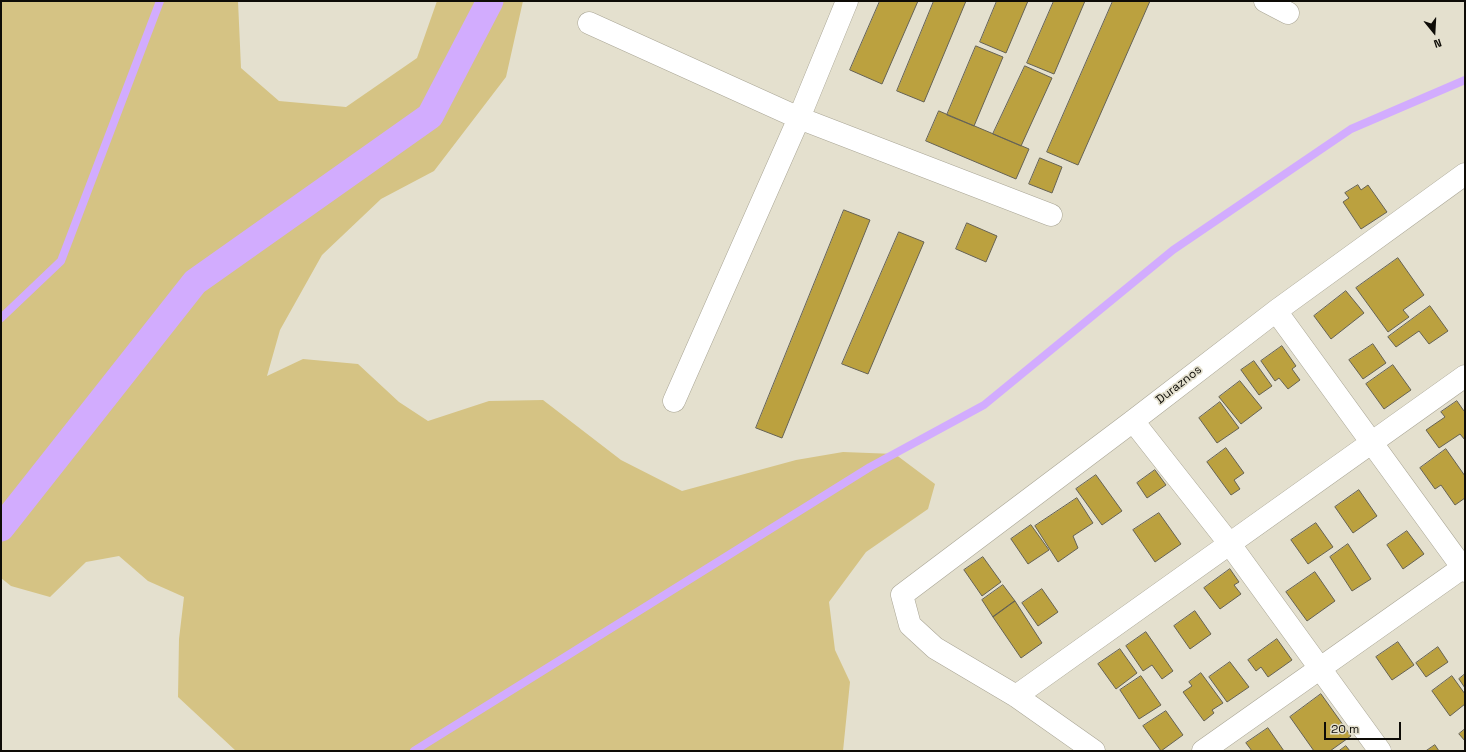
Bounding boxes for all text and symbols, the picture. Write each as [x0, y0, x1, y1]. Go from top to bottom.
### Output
north arrow [1414, 12, 1454, 52]
text: N [1432, 36, 1443, 51]
street label: Duraznos [1153, 363, 1205, 407]
scale bar [1326, 714, 1403, 740]
text: 20 m [1331, 721, 1359, 737]

